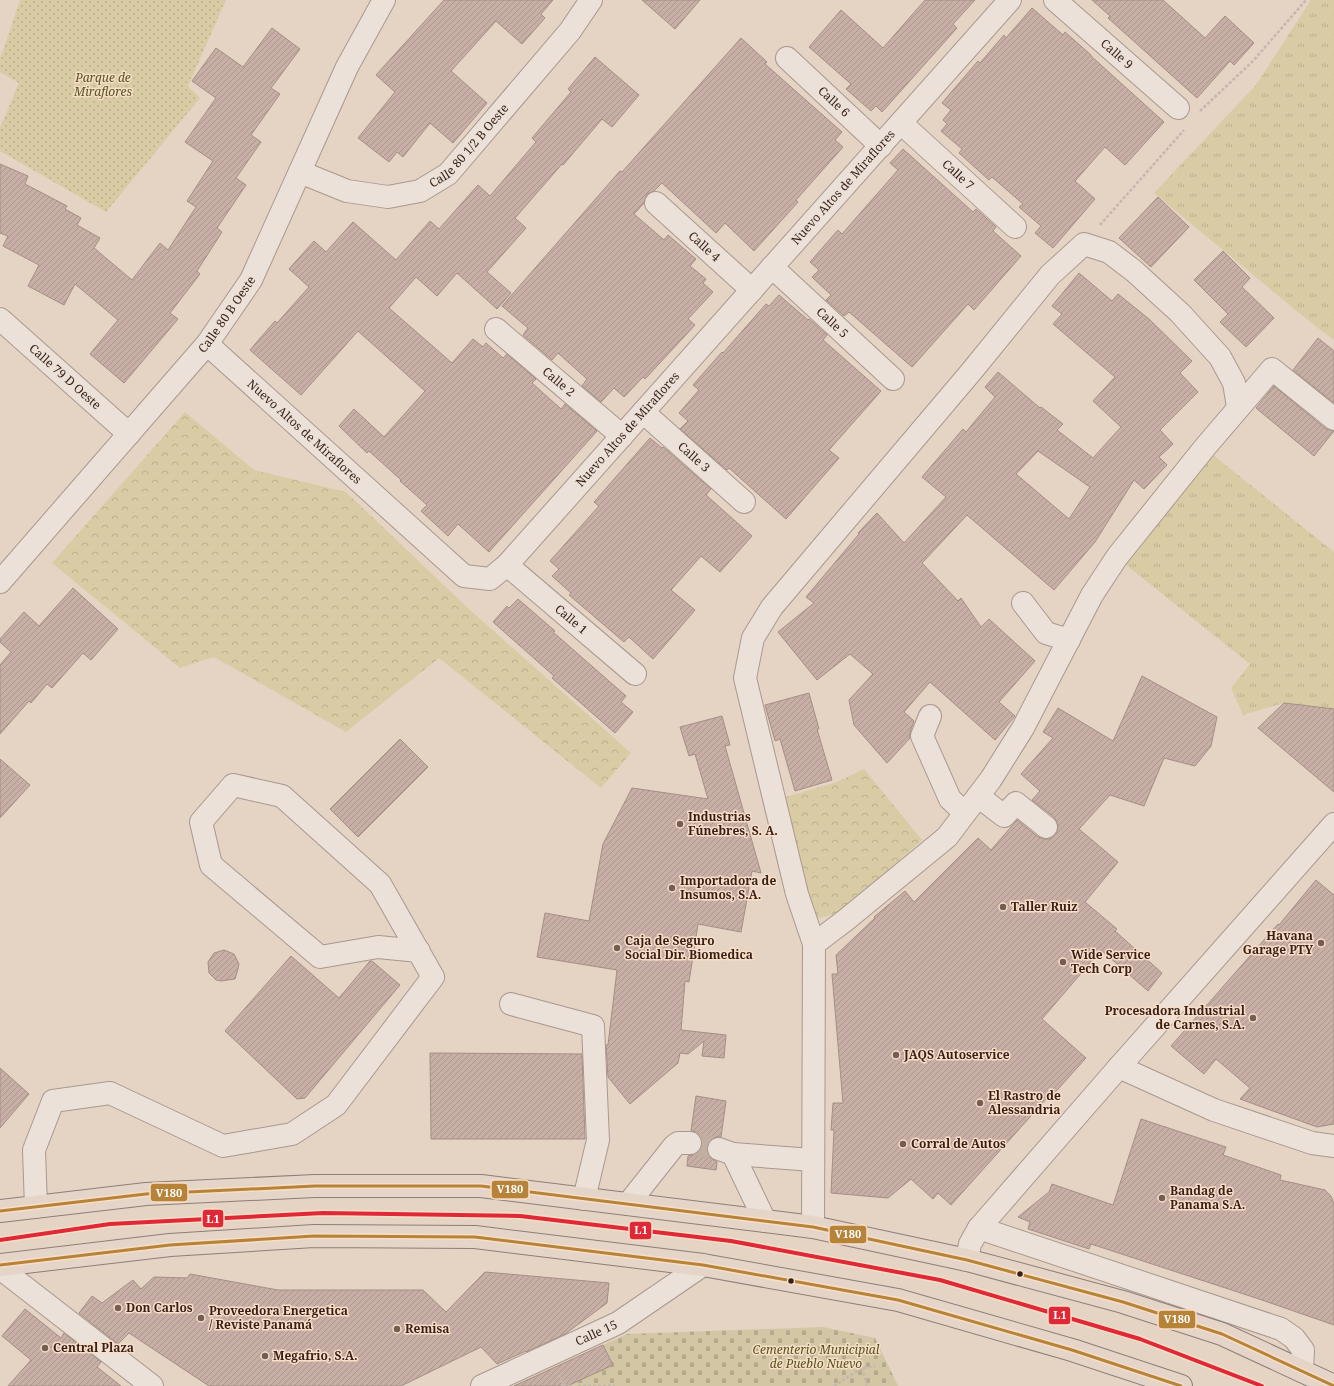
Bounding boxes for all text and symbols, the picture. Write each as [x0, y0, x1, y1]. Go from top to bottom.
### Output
street label: Calle 9 [1097, 35, 1137, 73]
park label: Parque de Miraflores [73, 69, 132, 100]
street label: Calle 6 [814, 82, 854, 121]
street label: Calle 80 1/2 B Oeste [426, 100, 512, 191]
street label: Nuevo Altos de Miraflores [787, 126, 899, 248]
street label: Calle 7 [939, 155, 978, 194]
street label: Calle 4 [685, 227, 724, 265]
street label: Calle 80 B Oeste [194, 272, 259, 356]
street label: Calle 5 [813, 303, 852, 341]
street label: Calle 79 D Oeste [26, 340, 105, 413]
street label: Calle 2 [539, 363, 579, 400]
street label: Nuevo Altos de Miraflores [572, 368, 683, 490]
street label: Nuevo Altos de Miraflores [244, 375, 365, 488]
street label: Calle 3 [674, 438, 714, 476]
street label: Calle 1 [551, 600, 591, 638]
place label: Industrias Fúnebres, S. A. [688, 808, 778, 839]
marker: Industrias Fúnebres, S. A. [675, 819, 685, 829]
place label: Importadora de Insumos, S.A. [680, 872, 776, 903]
marker: Importadora de Insumos, S.A. [667, 883, 677, 893]
place label: Taller Ruiz [1011, 898, 1078, 915]
marker: Taller Ruiz [998, 902, 1008, 912]
place label: Havana Garage PTY [1243, 927, 1314, 958]
place label: Caja de Seguro Social Dir. Biomedica [625, 932, 753, 963]
marker: Havana Garage PTY [1316, 938, 1326, 948]
marker: Caja de Seguro Social Dir. Biomedica [612, 943, 622, 953]
place label: Wide Service Tech Corp [1071, 946, 1151, 977]
marker: Wide Service Tech Corp [1058, 957, 1068, 967]
place label: Procesadora Industrial de Carnes, S.A. [1105, 1002, 1246, 1033]
marker: Procesadora Industrial de Carnes, S.A. [1248, 1013, 1258, 1023]
place label: JAQS Autoservice [903, 1046, 1010, 1063]
marker: JAQS Autoservice [891, 1050, 901, 1060]
place label: El Rastro de Alessandria [988, 1087, 1061, 1118]
marker: El Rastro de Alessandria [975, 1098, 985, 1108]
place label: Corral de Autos [911, 1135, 1006, 1152]
marker: Corral de Autos [898, 1139, 908, 1149]
line badge: V180 [491, 1180, 529, 1199]
text: V180 [497, 1181, 523, 1196]
place label: Bandag de Panama S.A. [1170, 1182, 1245, 1213]
line badge: V180 [150, 1183, 188, 1202]
text: V180 [156, 1185, 182, 1200]
marker: Bandag de Panama S.A. [1157, 1193, 1167, 1203]
line badge: L1 [202, 1209, 224, 1228]
text: L1 [206, 1211, 220, 1226]
line badge: L1 [629, 1221, 652, 1240]
text: L1 [634, 1222, 648, 1237]
line badge: V180 [829, 1225, 867, 1244]
text: V180 [835, 1226, 861, 1241]
unlabelled marker [1015, 1269, 1025, 1279]
unlabelled marker [786, 1276, 796, 1286]
place label: Don Carlos [126, 1299, 193, 1316]
place label: Proveedora Energetica / Reviste Panamá [209, 1302, 348, 1333]
marker: Don Carlos [113, 1303, 123, 1313]
line badge: L1 [1048, 1306, 1071, 1325]
text: L1 [1053, 1307, 1067, 1322]
line badge: V180 [1158, 1310, 1196, 1329]
text: V180 [1164, 1311, 1190, 1326]
marker: Proveedora Energetica / Reviste Panamá [196, 1313, 206, 1323]
street label: Calle 15 [572, 1316, 620, 1350]
place label: Remisa [405, 1320, 449, 1337]
marker: Remisa [392, 1324, 402, 1334]
place label: Central Plaza [53, 1339, 134, 1356]
park label: Cementerio Municipial de Pueblo Nuevo [753, 1341, 880, 1372]
marker: Central Plaza [40, 1343, 50, 1353]
place label: Megafrio, S.A. [273, 1347, 358, 1364]
marker: Megafrio, S.A. [260, 1351, 270, 1361]

